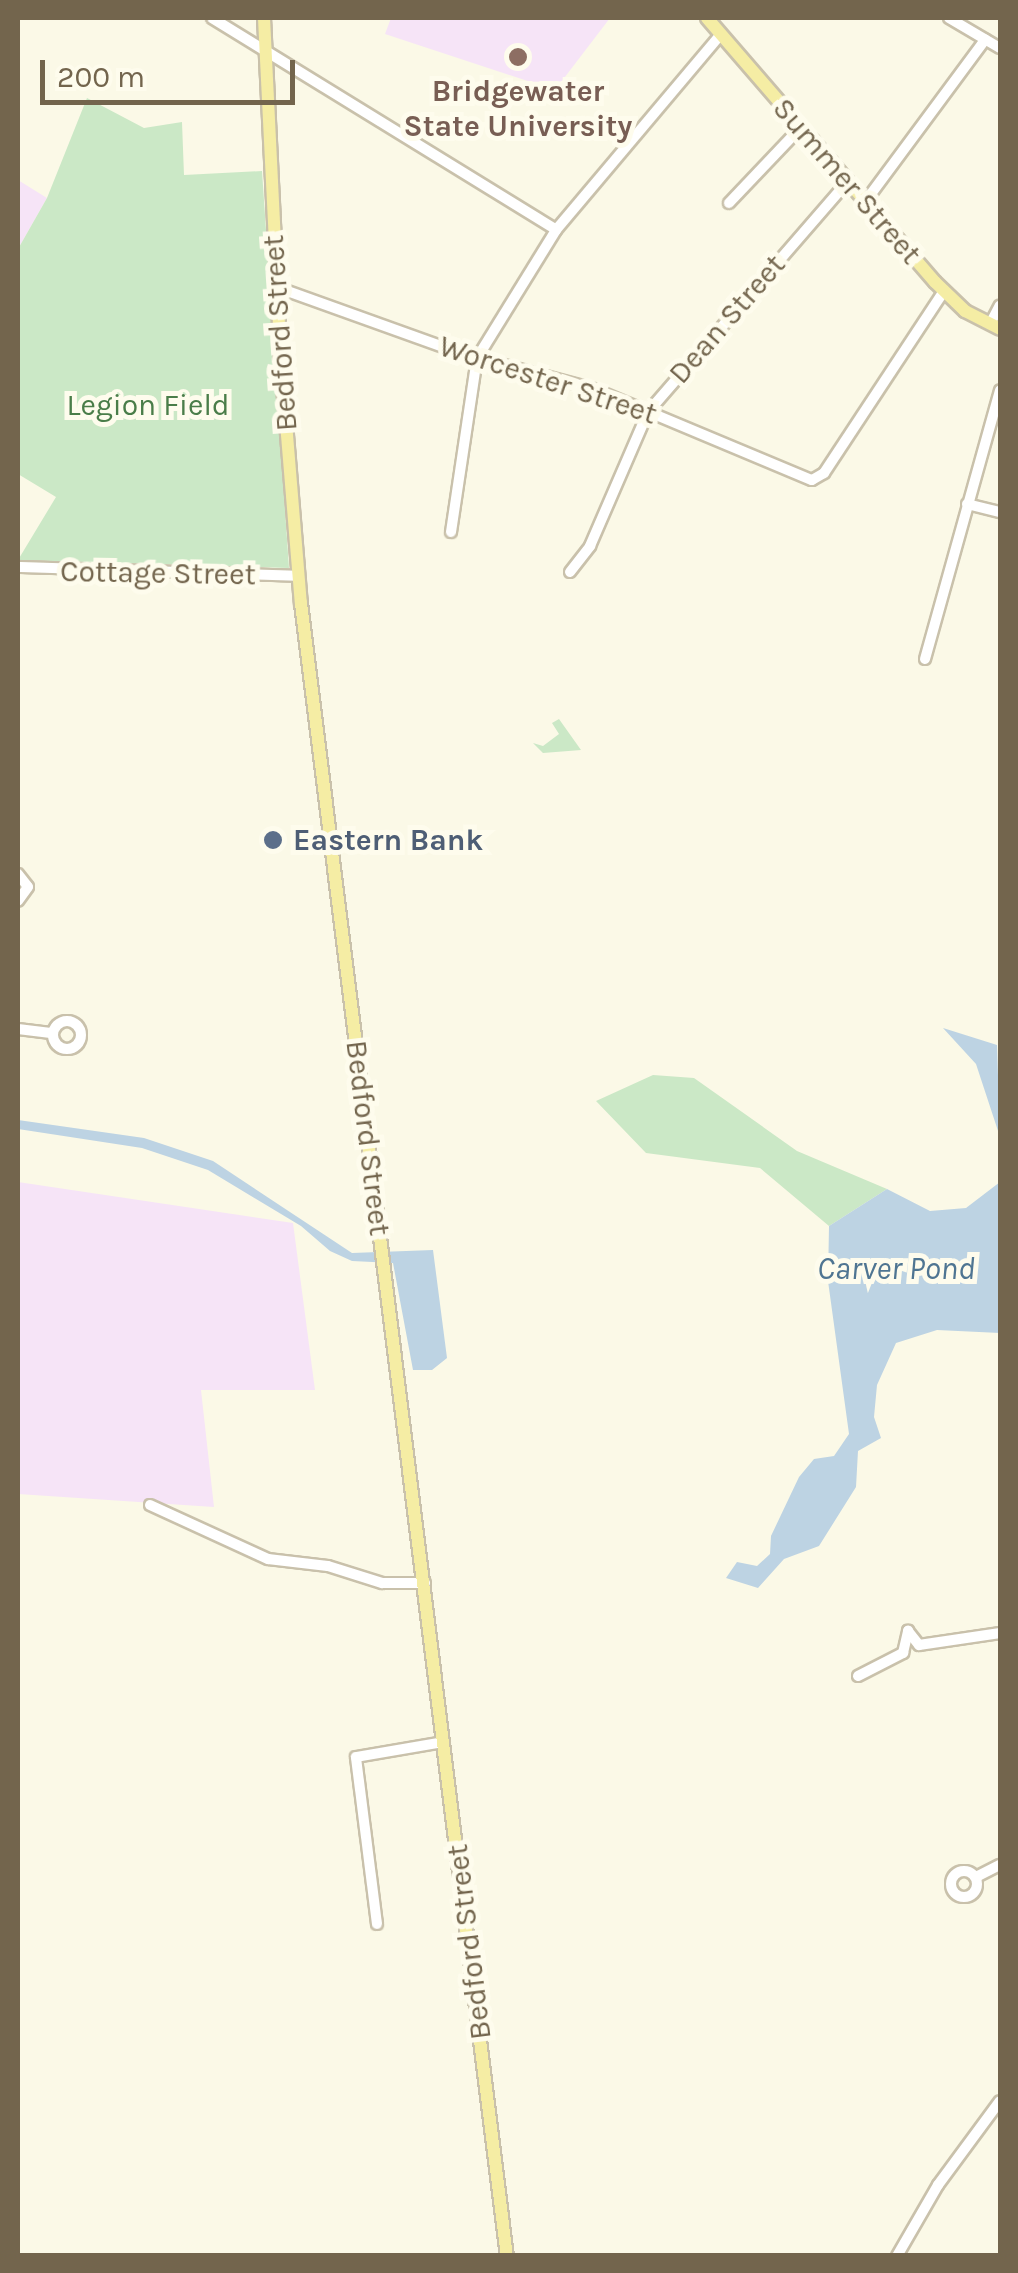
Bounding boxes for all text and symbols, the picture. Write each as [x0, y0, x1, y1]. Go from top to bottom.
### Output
scale bar [45, 40, 300, 102]
marker: Bridgewater State University [507, 46, 529, 68]
text: 200 m [57, 59, 145, 95]
place label: Bridgewater State University [404, 73, 632, 144]
street label: Summer Street [765, 91, 929, 271]
street label: Bedford Street [255, 234, 305, 432]
street label: Dean Street [661, 247, 793, 391]
street label: Worcester Street [435, 328, 661, 432]
park label: Legion Field [66, 387, 230, 423]
street label: Cottage Street [60, 553, 256, 593]
place label: Eastern Bank [293, 822, 483, 858]
marker: Eastern Bank [262, 829, 284, 851]
street label: Bedford Street [338, 1038, 398, 1238]
water label: Carver Pond [817, 1250, 975, 1288]
street label: Bedford Street [439, 1842, 499, 2042]

